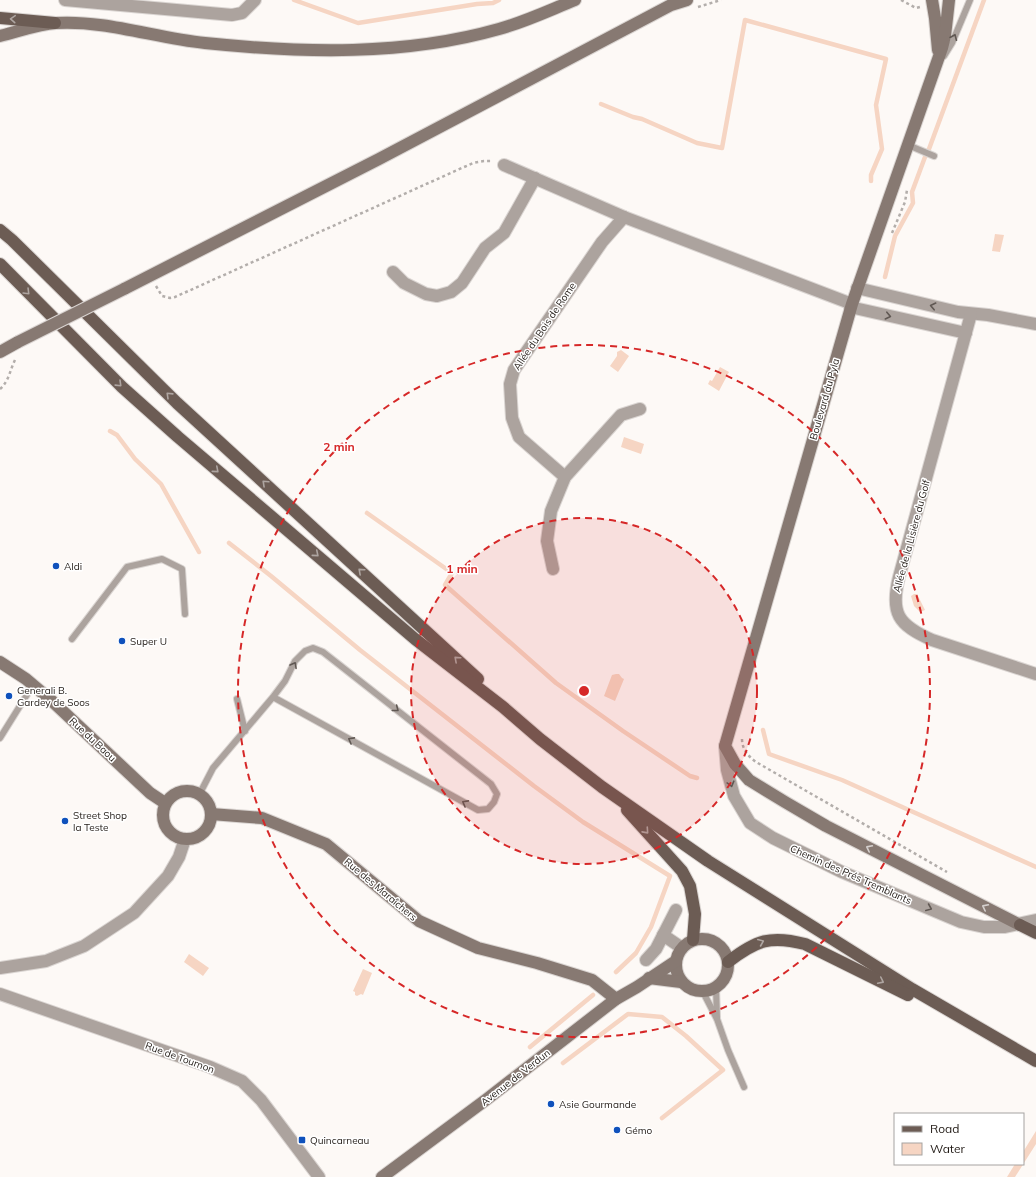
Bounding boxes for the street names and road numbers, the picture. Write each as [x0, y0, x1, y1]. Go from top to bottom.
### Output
street label: Allée du Bois de Rome [510, 280, 579, 373]
street label: Boulevard du Pyla [807, 357, 842, 441]
street label: Allée de la Lisière du Golf [890, 478, 933, 594]
street label: Rue du Baou [67, 714, 119, 764]
street label: Chemin des Prés Tremblants [788, 842, 914, 907]
street label: Rue des Maraîchers [342, 855, 420, 924]
street label: Rue de Tournon [143, 1039, 216, 1076]
street label: Avenue de Verdun [478, 1046, 553, 1109]

